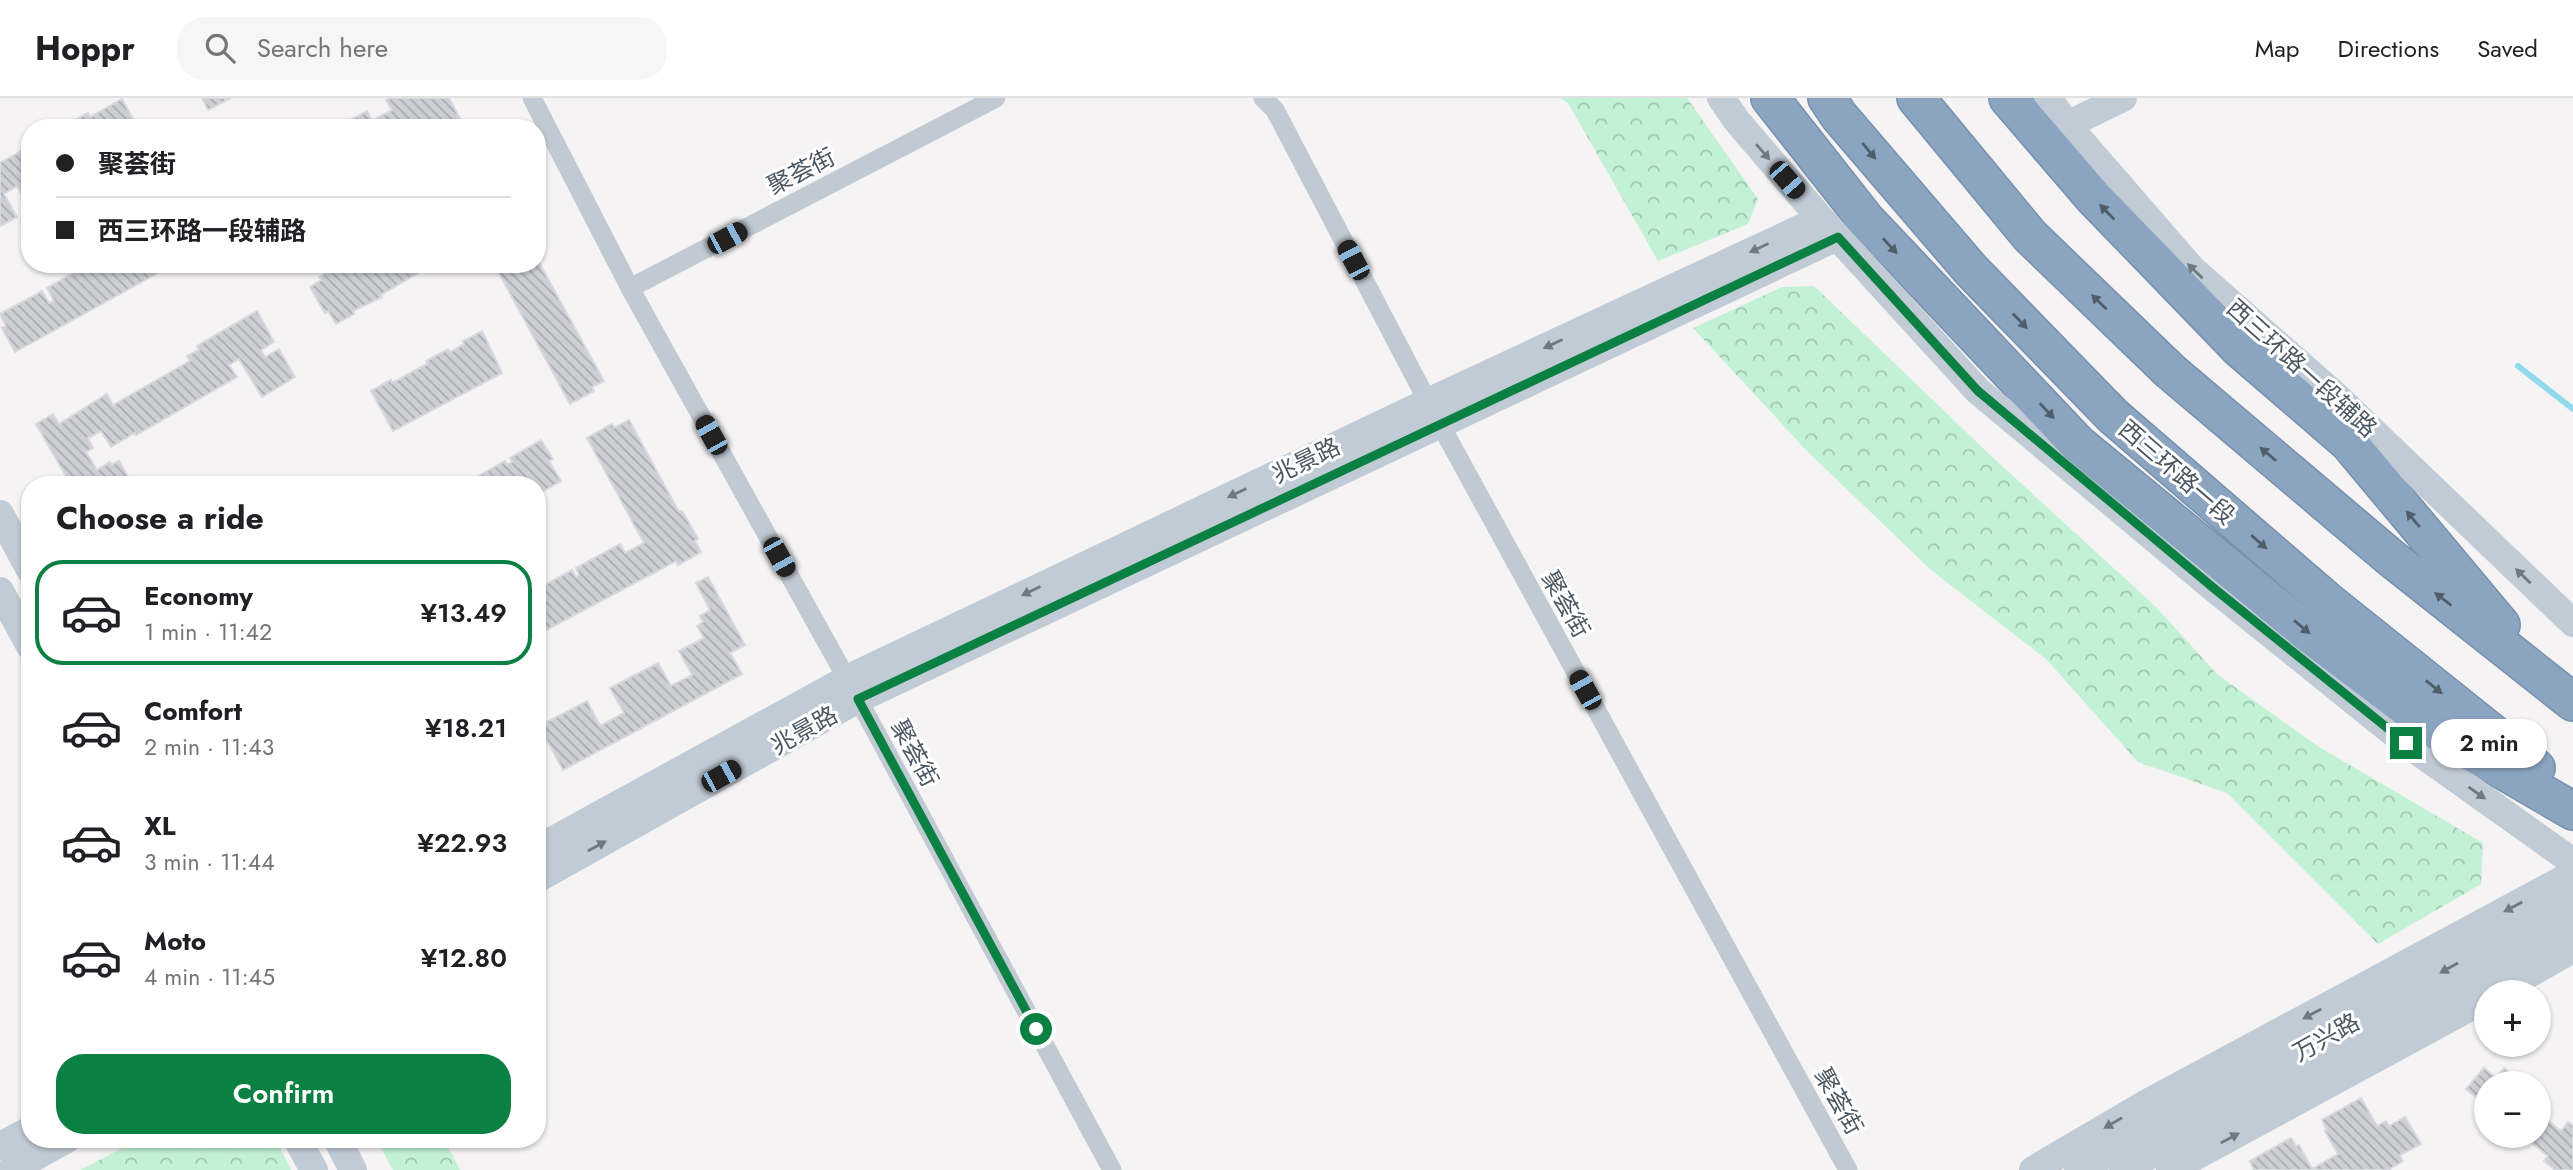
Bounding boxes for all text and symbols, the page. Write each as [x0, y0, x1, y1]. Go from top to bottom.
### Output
search box [177, 17, 667, 80]
text: Hoppr [35, 25, 135, 72]
icon: search [201, 29, 239, 67]
text: Search here [257, 29, 388, 67]
text: Map [2255, 31, 2300, 66]
text: Directions [2338, 31, 2439, 66]
text: Saved [2477, 31, 2538, 66]
street label: 聚荟街 [761, 139, 841, 203]
one-way arrow [1755, 143, 1770, 160]
one-way arrow [1861, 143, 1876, 160]
text: 聚荟街 [98, 145, 176, 183]
car [1766, 157, 1809, 203]
one-way arrow [2100, 204, 2116, 221]
text: 西三环路一段辅路 [98, 212, 306, 250]
car [704, 219, 751, 257]
car [1334, 237, 1373, 283]
one-way arrow [1882, 237, 1898, 254]
one-way arrow [1749, 242, 1769, 253]
one-way arrow [2187, 264, 2204, 280]
street label: 西三环路一段辅路 [2219, 291, 2385, 445]
one-way arrow [2090, 293, 2107, 310]
one-way arrow [2012, 313, 2029, 330]
one-way arrow [1543, 338, 1563, 349]
one-way arrow [2038, 402, 2054, 419]
car [692, 412, 731, 458]
street label: 西三环路一段 [2111, 412, 2243, 532]
street label: 兆景路 [1266, 428, 1346, 492]
one-way arrow [2259, 446, 2277, 461]
one-way arrow [1227, 488, 1247, 499]
text: Choose a ride [56, 495, 264, 541]
one-way arrow [2406, 511, 2421, 528]
car [760, 534, 799, 580]
one-way arrow [2250, 534, 2268, 550]
street label: 聚荟街 [1533, 564, 1599, 644]
one-way arrow [2515, 569, 2532, 585]
text: Economy [144, 577, 253, 615]
icon: car [60, 581, 123, 644]
one-way arrow [1021, 586, 1041, 597]
one-way arrow [2434, 592, 2451, 607]
text: ¥13.49 [420, 594, 507, 632]
text: 1 min · 11:42 [144, 615, 272, 649]
one-way arrow [2293, 619, 2310, 634]
car [1566, 667, 1605, 713]
one-way arrow [2426, 679, 2443, 694]
text: Comfort [144, 692, 242, 730]
icon: car [60, 696, 123, 759]
street label: 兆景路 [764, 697, 844, 763]
text: ¥18.21 [425, 709, 507, 747]
street label: 聚荟街 [883, 713, 947, 793]
callout: 2 min [2430, 718, 2546, 768]
text: 2 min [2459, 726, 2519, 760]
route end [2390, 727, 2422, 759]
text: 2 min · 11:43 [144, 730, 274, 764]
car [698, 757, 745, 795]
one-way arrow [2468, 786, 2486, 800]
text: XL [144, 807, 176, 845]
icon: car [60, 811, 123, 874]
text: ¥22.93 [417, 824, 507, 862]
one-way arrow [587, 840, 606, 852]
text: 3 min · 11:44 [144, 845, 275, 879]
one-way arrow [2503, 901, 2523, 912]
text: Moto [144, 922, 206, 960]
icon: car [60, 926, 123, 989]
text: ¥12.80 [421, 939, 507, 977]
text: 4 min · 11:45 [144, 960, 275, 994]
one-way arrow [2439, 962, 2459, 974]
map controls [2474, 980, 2551, 1148]
button: + [2474, 980, 2551, 1057]
street label: 万兴路 [2286, 1004, 2366, 1070]
one-way arrow [2302, 1008, 2322, 1020]
route start [1020, 1013, 1052, 1045]
button: Confirm [56, 1054, 511, 1134]
street label: 聚荟街 [1806, 1061, 1872, 1141]
button: − [2474, 1071, 2551, 1148]
one-way arrow [2103, 1117, 2122, 1129]
one-way arrow [2220, 1132, 2240, 1143]

